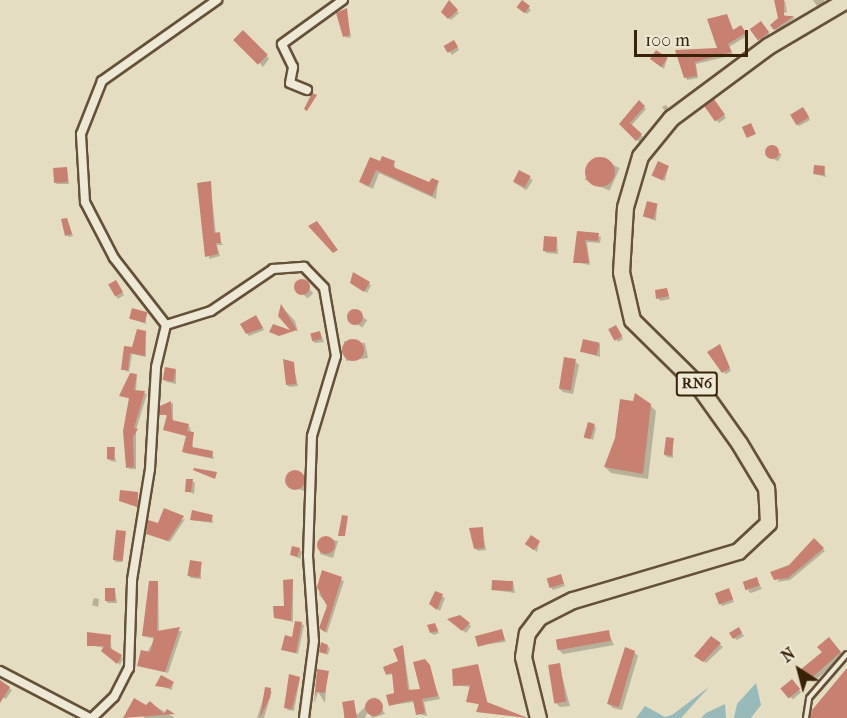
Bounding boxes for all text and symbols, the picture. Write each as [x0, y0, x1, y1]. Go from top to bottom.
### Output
scale bar [637, 18, 751, 56]
text: 100 m [645, 30, 690, 51]
road number: RN6 [674, 372, 720, 396]
north arrow [769, 640, 829, 700]
text: N [778, 644, 799, 666]

